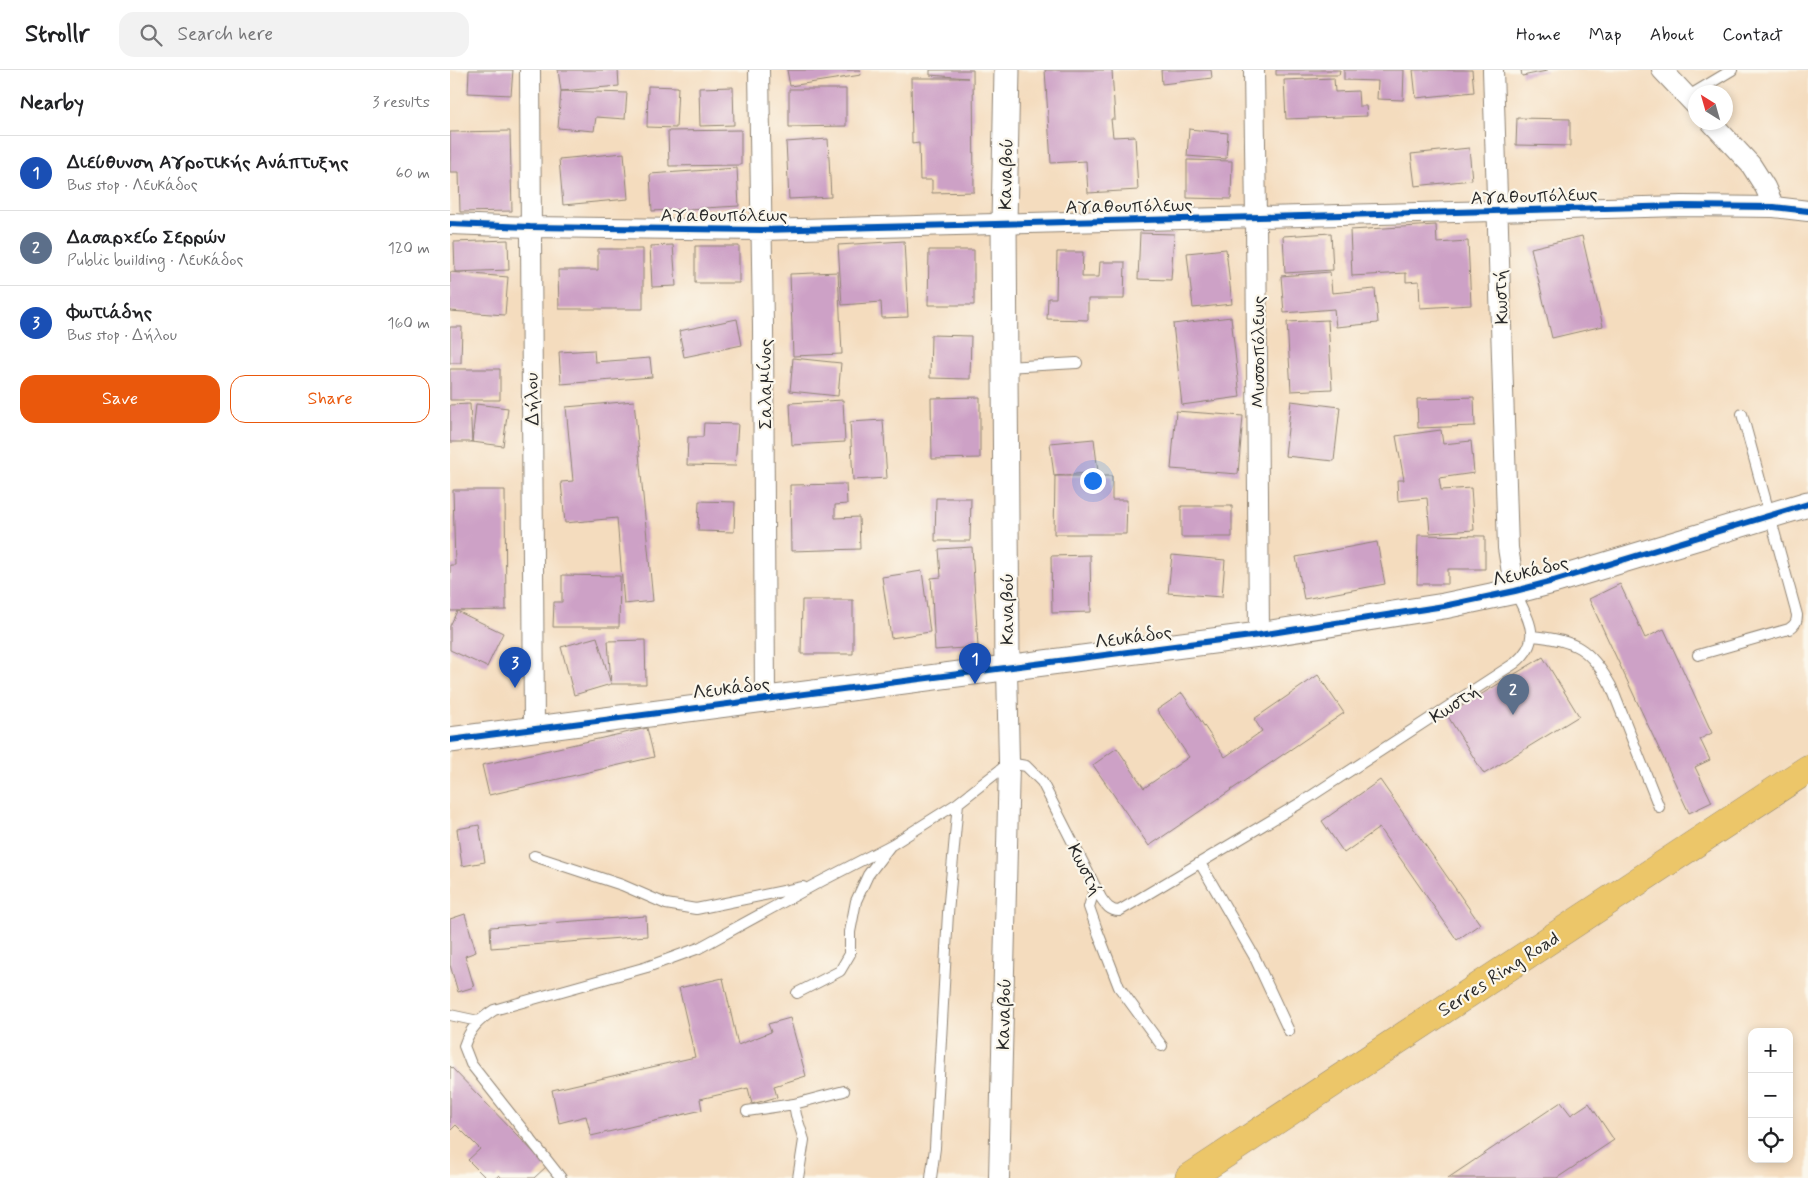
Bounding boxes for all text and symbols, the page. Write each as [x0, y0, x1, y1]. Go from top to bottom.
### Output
search box [119, 12, 469, 57]
text: Strollr [25, 19, 89, 50]
icon: search [137, 21, 165, 49]
text: Search here [177, 22, 273, 47]
text: Home [1516, 23, 1561, 47]
text: Map [1589, 23, 1622, 47]
text: About [1650, 23, 1694, 47]
text: Contact [1722, 23, 1783, 47]
north arrow [1688, 85, 1733, 130]
text: Nearby [20, 89, 84, 117]
text: 3 results [372, 92, 430, 113]
street label: Καναβού [993, 138, 1020, 210]
text: Διεύθυνση Αγροτικής Ανάπτυξης [67, 150, 349, 175]
text: 1 [32, 163, 40, 184]
text: 60 m [396, 163, 430, 184]
text: Bus stop · Λευκάδος [67, 175, 198, 196]
street label: Αγαθουπόλεως [1470, 182, 1598, 211]
street label: Αγαθουπόλεως [1065, 193, 1193, 220]
street label: Αγαθουπόλεως [660, 203, 788, 228]
text: Δασαρχείο Σερρών [67, 225, 225, 250]
text: 2 [32, 238, 40, 259]
text: 120 m [388, 238, 430, 259]
text: Public building · Λευκάδος [67, 250, 243, 271]
street label: Κωστή [1488, 269, 1515, 325]
street label: Μυσσοπόλεως [1246, 296, 1271, 408]
text: Φωτιάδης [67, 300, 152, 325]
text: 3 [32, 313, 40, 334]
text: 160 m [387, 313, 430, 334]
text: Bus stop · Δήλου [67, 325, 177, 346]
street label: Σαλαμίνος [753, 339, 778, 429]
street label: Δήλου [520, 372, 545, 426]
button: Save [20, 375, 220, 423]
button: Share [230, 375, 430, 423]
your location [1080, 468, 1106, 494]
street label: Λευκάδος [1490, 550, 1571, 593]
street label: Καναβού [995, 573, 1020, 645]
street label: Λευκάδος [1093, 620, 1173, 655]
pin: 1 [959, 643, 991, 684]
pin: 3 [499, 647, 531, 688]
street label: Λευκάδος [691, 671, 771, 706]
pin: 2 [1497, 674, 1529, 715]
street label: Κωστή [1425, 679, 1485, 730]
street label: Κωστή [1061, 839, 1108, 900]
street label: Serres Ring Road [1433, 926, 1565, 1024]
street label: Καναβού [991, 978, 1018, 1050]
map controls [1748, 1028, 1793, 1163]
button: + [1748, 1028, 1793, 1073]
button: − [1748, 1073, 1793, 1118]
button: locate [1748, 1118, 1793, 1163]

